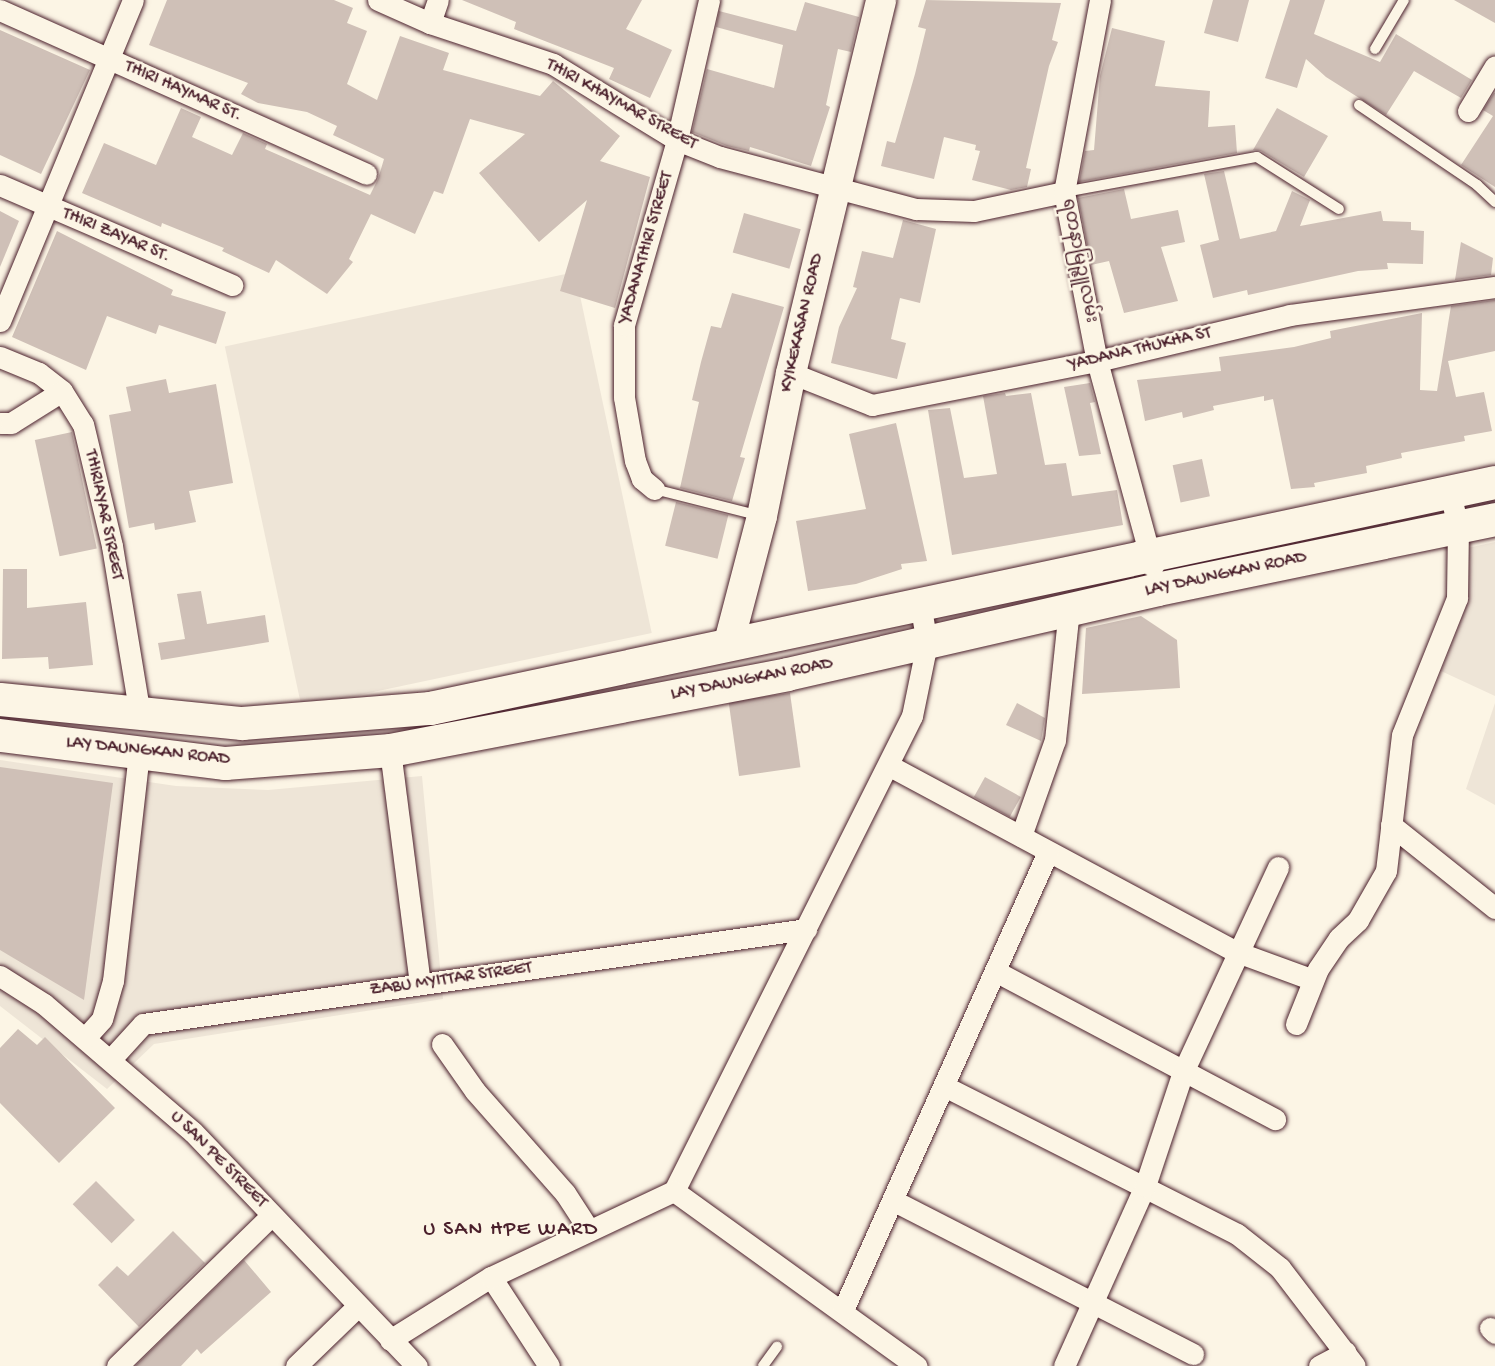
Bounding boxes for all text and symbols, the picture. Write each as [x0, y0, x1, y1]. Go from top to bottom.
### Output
street label: THIRI KHAYMAR STREET [542, 54, 700, 156]
street label: THIRI HAYMAR ST. [121, 56, 245, 128]
street label: YADANATHIRI STREET [615, 169, 679, 327]
street label: ရတနာမြဉ္ဇူလမ်း [1055, 197, 1101, 325]
street label: THIRI ZAYAR ST. [59, 204, 173, 268]
street label: KYIKEKASAN ROAD [777, 251, 829, 395]
street label: YADANA THUKHA ST [1066, 323, 1214, 377]
street label: THIRIAYAR STREET [79, 448, 127, 582]
street label: LAY DAUNGKAN ROAD [1143, 547, 1309, 603]
street label: LAY DAUNGKAN ROAD [669, 654, 835, 706]
street label: LAY DAUNGKAN ROAD [65, 733, 231, 771]
street label: ZABU MYITTAR STREET [369, 958, 533, 1002]
street label: U SAN PE STREET [165, 1107, 271, 1213]
district label: U SAN HPE WARD [423, 1218, 599, 1244]

